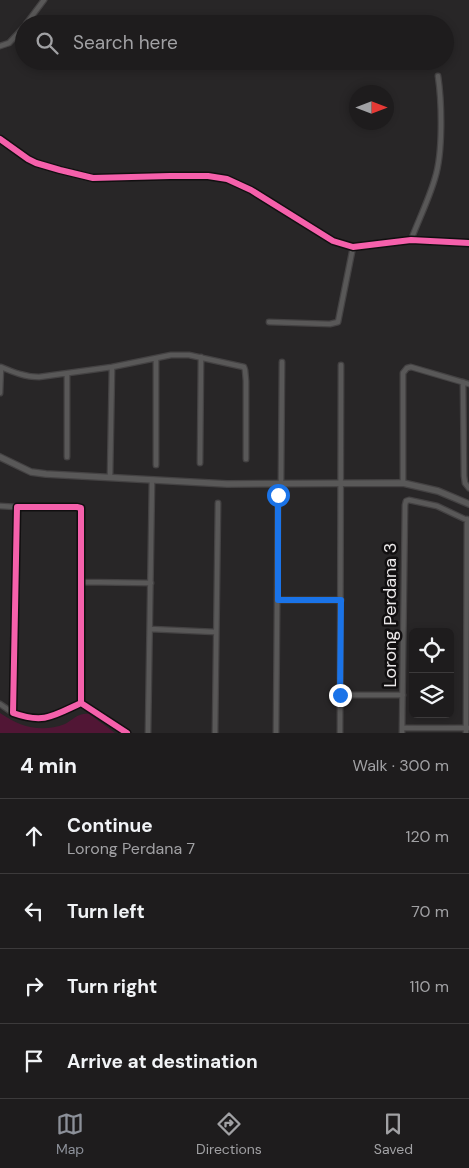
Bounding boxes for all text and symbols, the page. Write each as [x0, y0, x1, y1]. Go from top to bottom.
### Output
search box [15, 15, 454, 70]
icon: search [33, 29, 61, 57]
text: Search here [73, 30, 178, 55]
north arrow [349, 85, 394, 130]
route start [267, 484, 290, 507]
street label: Lorong Perdana 3 [378, 542, 402, 688]
map controls [409, 628, 454, 718]
button: locate [409, 628, 454, 673]
button: layers [409, 673, 454, 718]
route end [329, 684, 352, 707]
text: 4 min [20, 752, 77, 780]
text: Walk · 300 m [352, 755, 449, 776]
text: Continue [67, 813, 153, 838]
icon: ahead [20, 822, 48, 850]
text: 120 m [405, 826, 449, 847]
text: Lorong Perdana 7 [67, 838, 195, 859]
icon: left [20, 897, 48, 925]
text: Turn left [67, 899, 145, 924]
text: 70 m [411, 901, 449, 922]
icon: right [20, 972, 48, 1000]
text: Turn right [67, 974, 157, 999]
text: 110 m [410, 976, 449, 997]
icon: arrive [20, 1047, 48, 1075]
text: Arrive at destination [67, 1049, 258, 1074]
tab: Map [56, 1110, 84, 1158]
tab: Directions [196, 1110, 262, 1158]
tab: Saved [374, 1110, 413, 1158]

